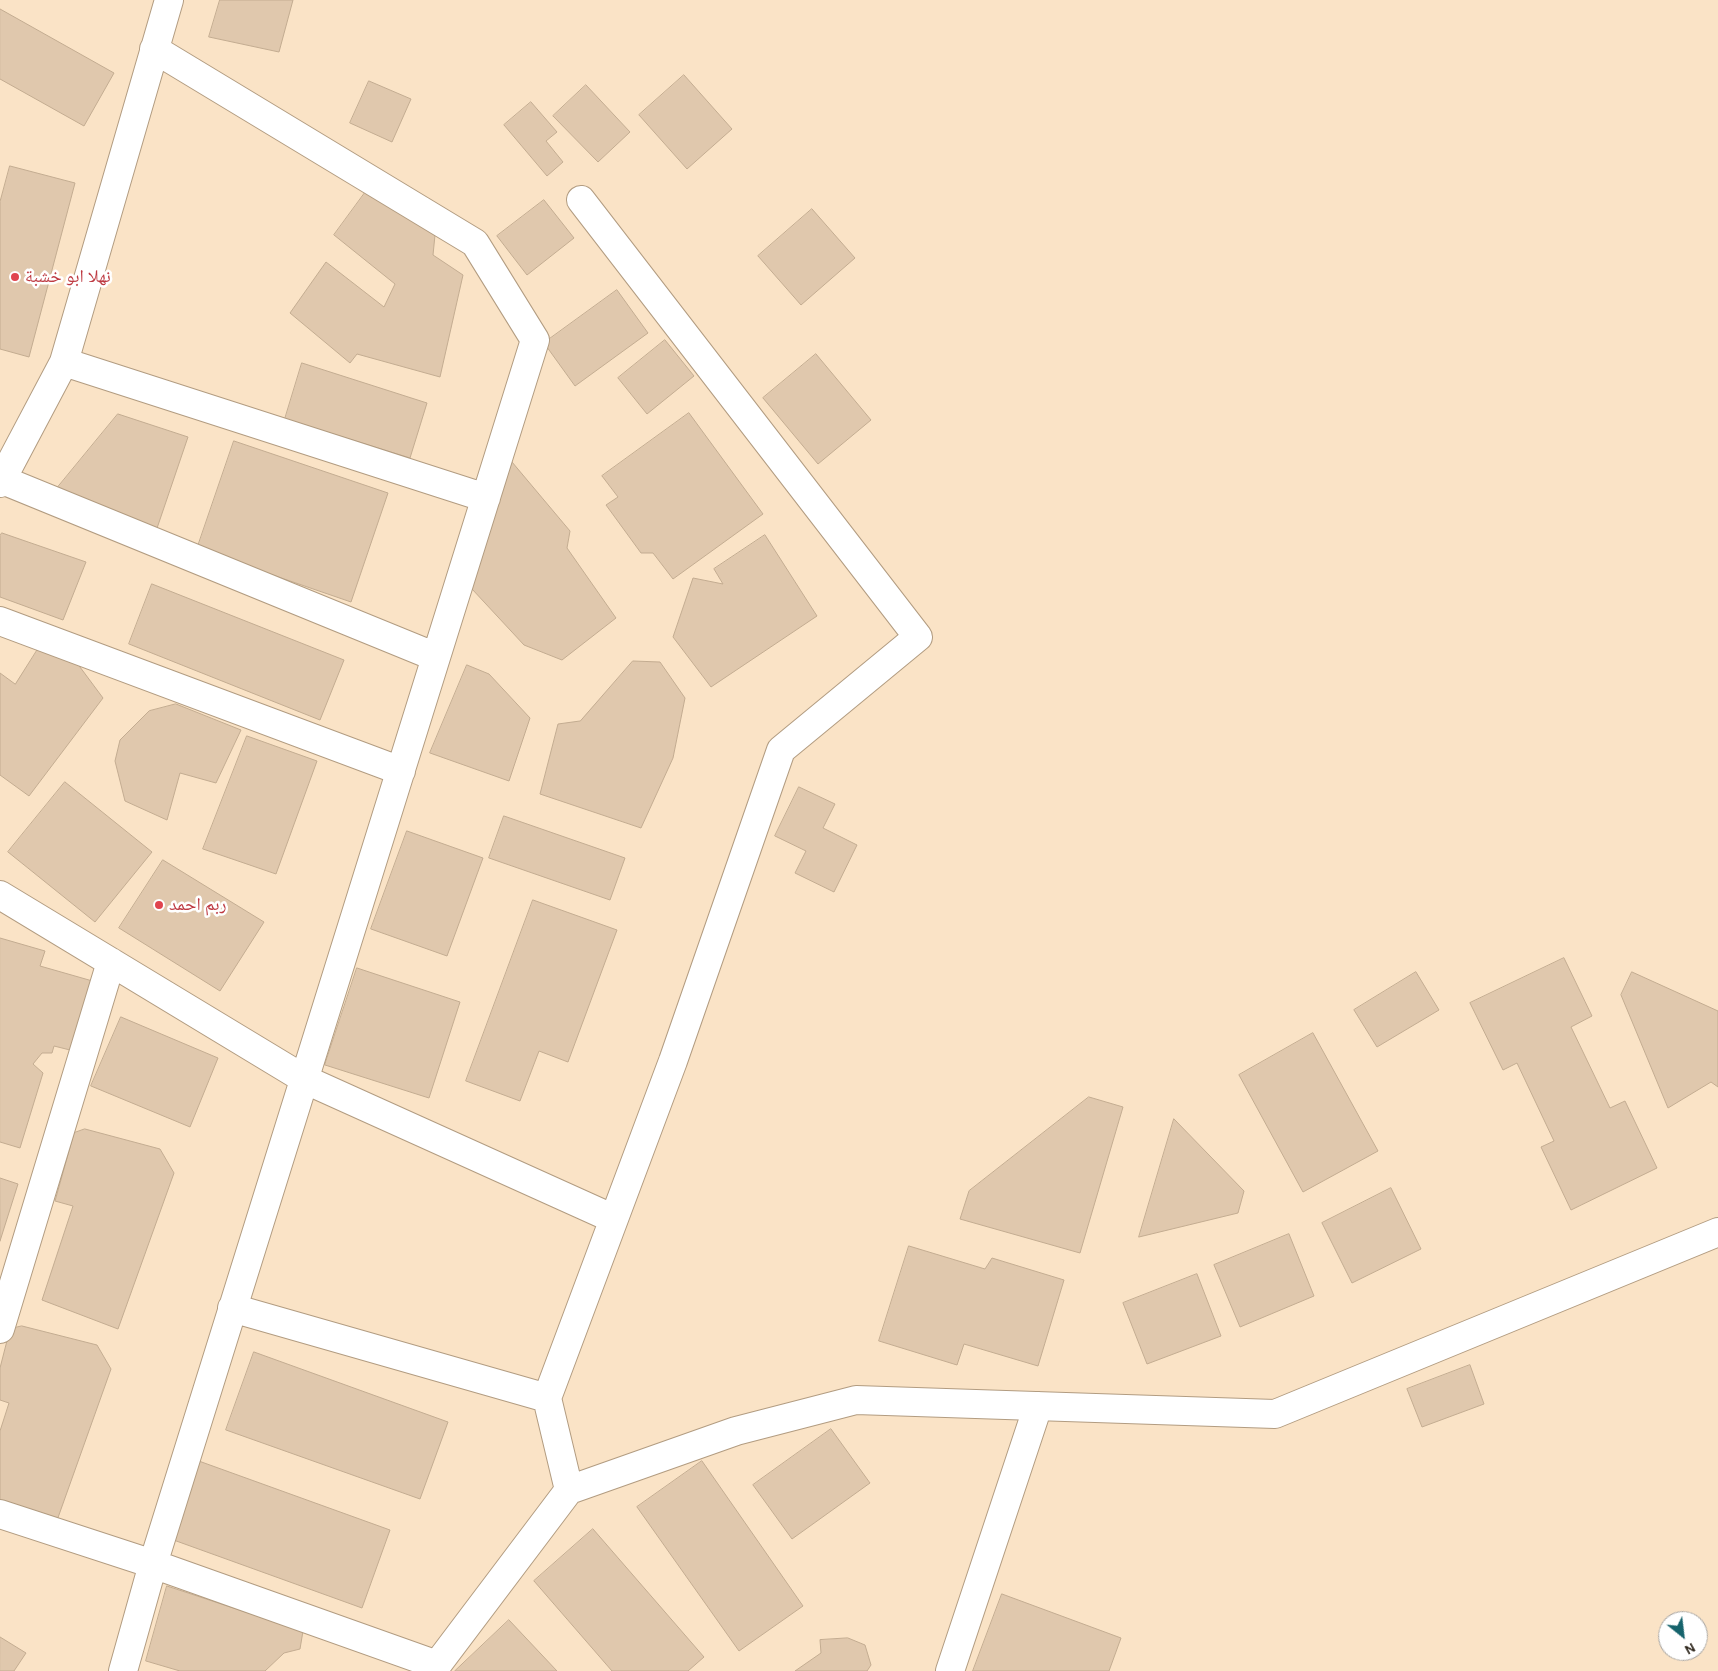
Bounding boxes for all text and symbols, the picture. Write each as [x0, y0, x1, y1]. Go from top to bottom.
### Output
place label: نهلا ابو خشبة [25, 266, 111, 288]
marker: نهلا ابو خشبة [9, 271, 21, 283]
place label: ربم احمد [169, 894, 226, 916]
marker: ربم احمد [153, 899, 165, 911]
north arrow [1658, 1611, 1708, 1661]
text: N [1682, 1639, 1699, 1659]

